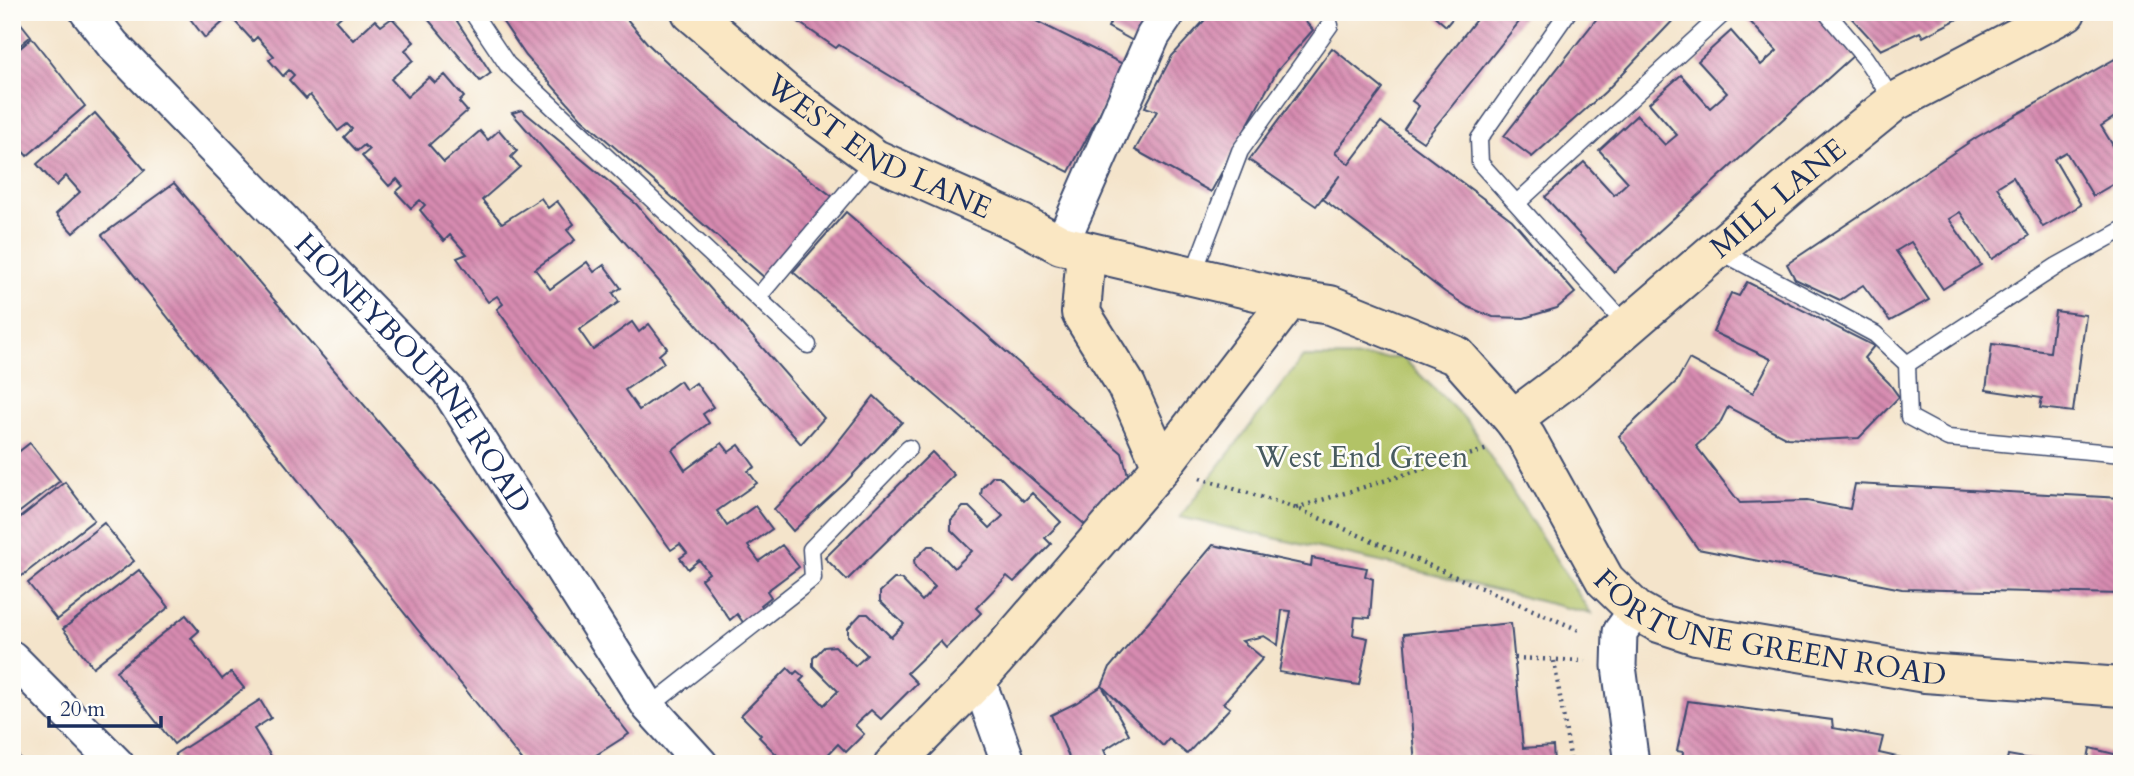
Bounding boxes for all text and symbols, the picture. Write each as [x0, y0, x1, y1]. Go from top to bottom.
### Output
street label: WEST END LANE [756, 64, 998, 229]
street label: MILL LANE [1701, 129, 1854, 267]
street label: HONEYBOURNE ROAD [286, 224, 541, 521]
park label: West End Green [1255, 437, 1468, 478]
street label: FORTUNE GREEN ROAD [1585, 560, 1948, 695]
scale bar [49, 685, 161, 729]
text: 20 m [60, 695, 105, 724]

